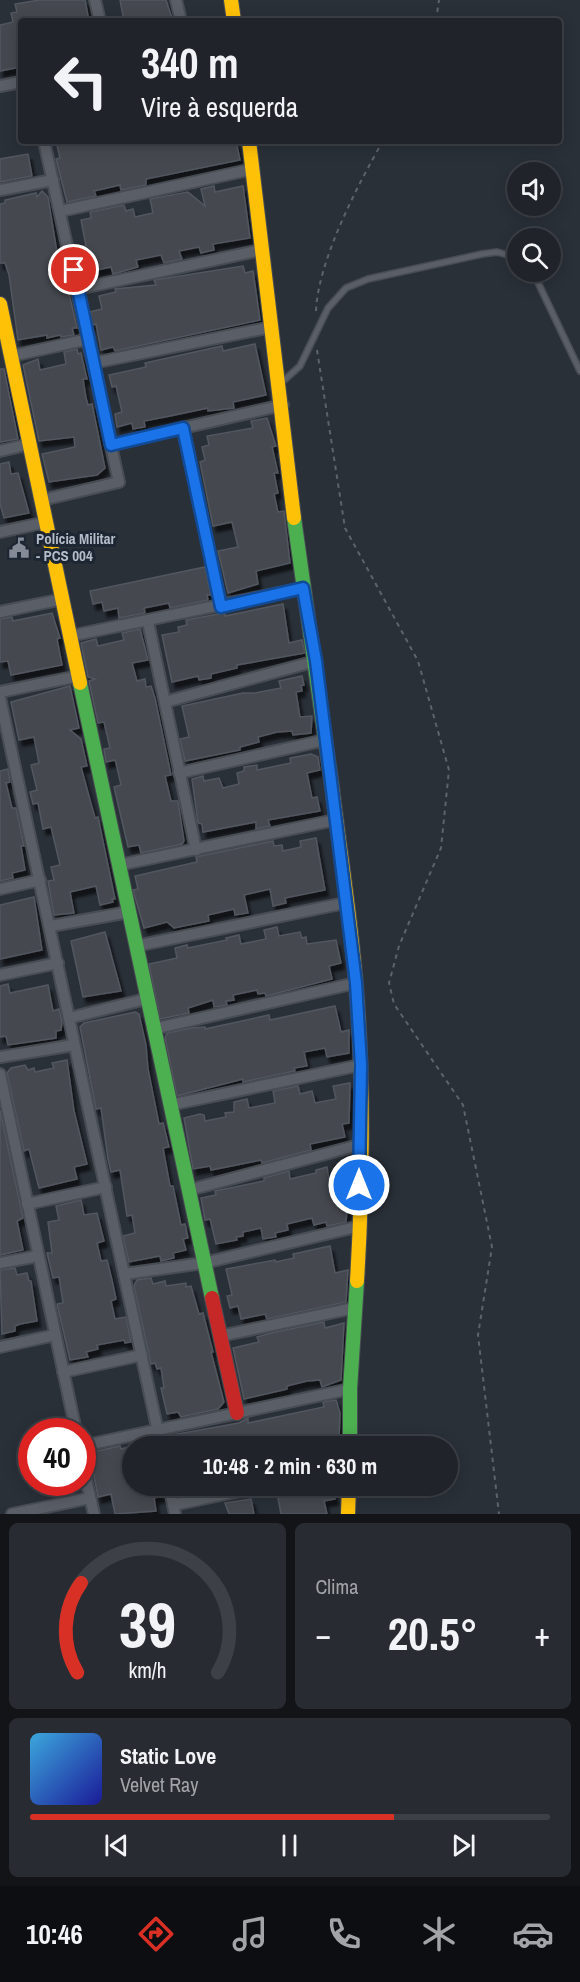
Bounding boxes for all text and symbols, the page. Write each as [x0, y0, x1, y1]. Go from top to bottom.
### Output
text: 340 m [141, 35, 239, 91]
icon: left [42, 42, 120, 120]
text: Vire à esquerda [141, 89, 298, 125]
map controls [507, 162, 561, 282]
button: sound [507, 162, 561, 216]
button: search [507, 228, 561, 282]
pin [48, 244, 99, 295]
icon: arrive [57, 253, 90, 286]
place label: Polícia Militar - PCS 004 [36, 528, 116, 566]
public building icon: Polícia Militar - PCS 004 [7, 536, 31, 560]
position arrow [327, 1153, 391, 1217]
speed limit sign: 40 [18, 1418, 96, 1496]
text: 10:48 · 2 min · 630 m [203, 1451, 377, 1481]
text: Clima [316, 1573, 358, 1600]
text: 39 [119, 1582, 176, 1666]
text: 20.5° [388, 1603, 478, 1664]
text: − [316, 1612, 331, 1656]
text: + [534, 1612, 550, 1656]
text: km/h [128, 1656, 166, 1685]
text: Static Love [120, 1741, 216, 1771]
text: Velvet Ray [120, 1771, 198, 1798]
icon: previous [100, 1829, 133, 1862]
icon: pause [273, 1829, 306, 1862]
icon: next [447, 1829, 480, 1862]
icon: directions [135, 1913, 177, 1955]
icon: music [229, 1913, 271, 1955]
icon: phone [323, 1913, 365, 1955]
icon: climate [418, 1913, 460, 1955]
icon: car [512, 1913, 554, 1955]
text: 10:46 [26, 1916, 83, 1952]

